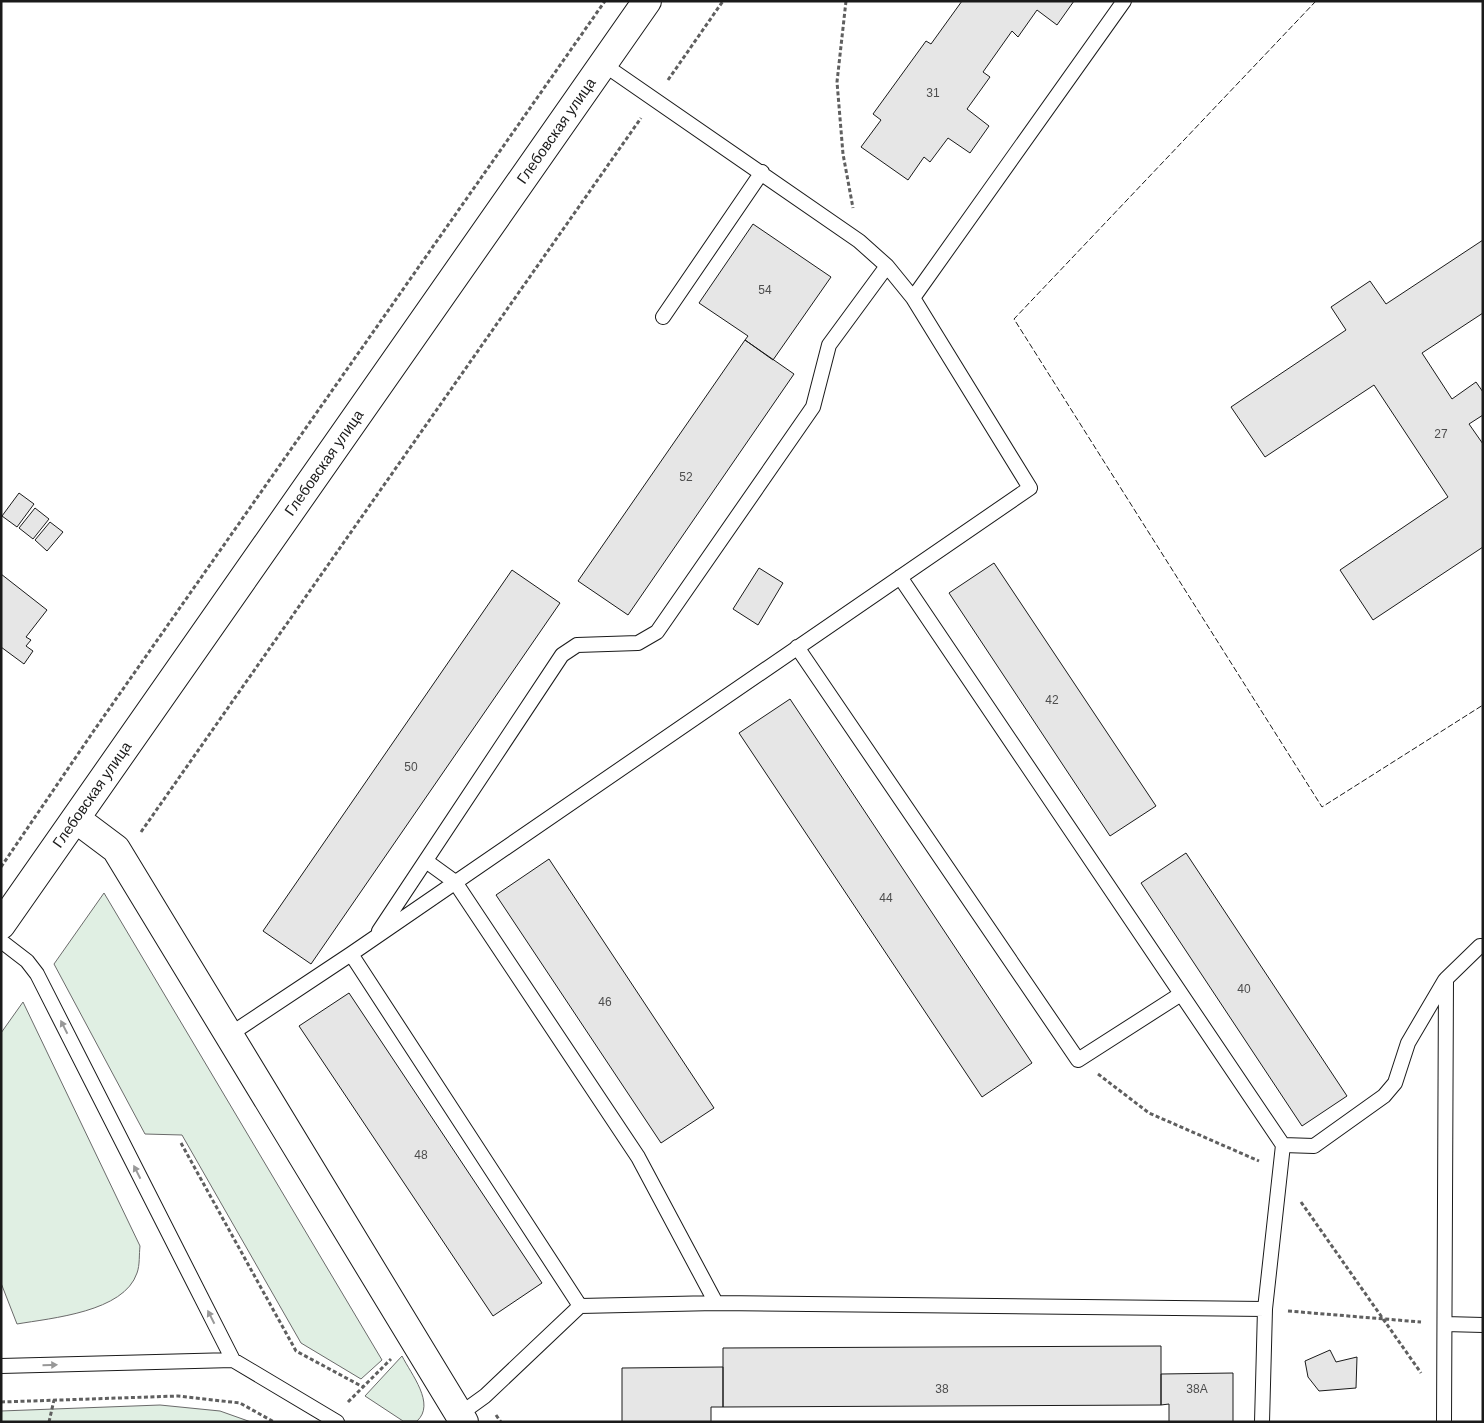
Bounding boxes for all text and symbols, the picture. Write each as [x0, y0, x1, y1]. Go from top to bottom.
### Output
street label: Глебовская улица [513, 74, 599, 187]
house number: 31 [926, 86, 940, 100]
house number: 54 [758, 283, 772, 297]
street label: Глебовская улица [281, 406, 367, 519]
house number: 27 [1434, 427, 1448, 441]
house number: 52 [679, 470, 693, 484]
house number: 42 [1045, 693, 1059, 707]
street label: Глебовская улица [49, 738, 135, 851]
house number: 50 [404, 760, 418, 774]
house number: 44 [879, 891, 893, 905]
house number: 40 [1237, 982, 1251, 996]
house number: 46 [598, 995, 612, 1009]
one-way arrow [60, 1020, 68, 1034]
house number: 48 [414, 1148, 428, 1162]
one-way arrow [133, 1164, 141, 1179]
one-way arrow [207, 1309, 215, 1324]
one-way arrow [42, 1360, 58, 1368]
house number: 38 [935, 1382, 949, 1396]
house number: 38А [1186, 1382, 1208, 1396]

